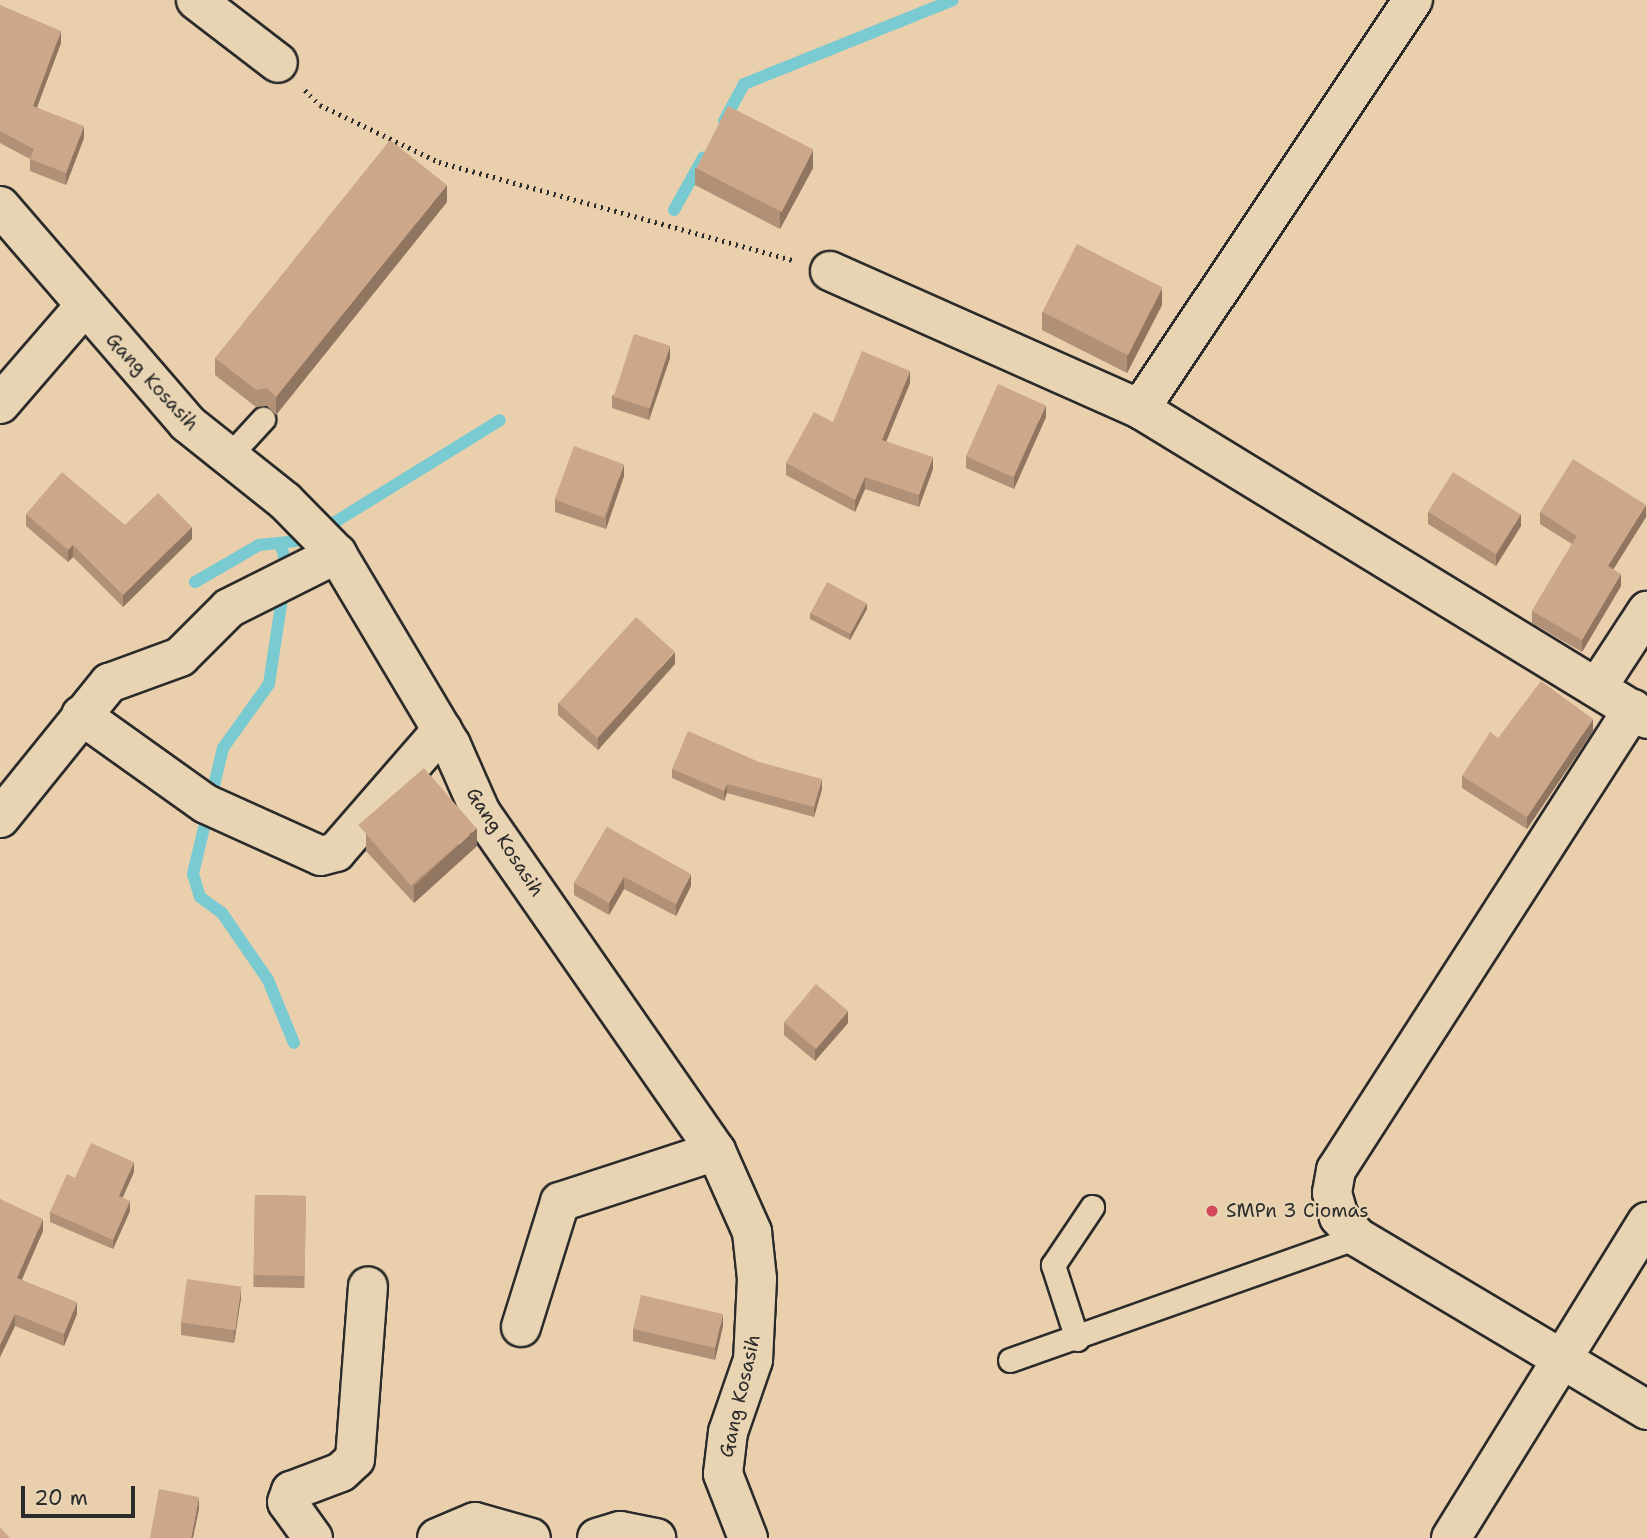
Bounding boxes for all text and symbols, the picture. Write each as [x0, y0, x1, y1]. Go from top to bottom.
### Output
street label: Gang Kosasih [101, 328, 203, 436]
street label: Gang Kosasih [461, 783, 549, 901]
place label: SMPn 3 Ciomas [1226, 1200, 1369, 1222]
marker: SMPn 3 Ciomas [1204, 1203, 1220, 1219]
street label: Gang Kosasih [715, 1332, 765, 1460]
scale bar [24, 1472, 138, 1516]
text: 20 m [34, 1484, 88, 1512]

